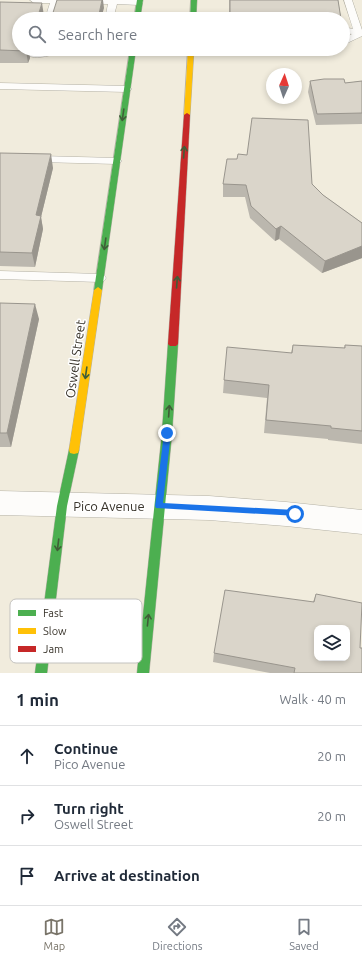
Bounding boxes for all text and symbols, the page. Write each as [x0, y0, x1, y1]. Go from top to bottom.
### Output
search box [12, 12, 350, 56]
icon: search [26, 23, 48, 45]
text: Search here [58, 26, 137, 43]
north arrow [266, 68, 302, 104]
one-way arrow [119, 108, 127, 121]
one-way arrow [181, 146, 188, 159]
one-way arrow [101, 237, 109, 250]
one-way arrow [173, 276, 180, 289]
street label: Oswell Street [63, 319, 87, 399]
one-way arrow [82, 366, 90, 379]
one-way arrow [165, 405, 172, 418]
route end [158, 424, 176, 442]
street label: Pico Avenue [73, 499, 145, 513]
route start [286, 505, 304, 523]
one-way arrow [54, 538, 61, 551]
legend [10, 599, 142, 663]
text: Fast [43, 607, 64, 619]
one-way arrow [144, 614, 152, 627]
text: Slow [43, 625, 67, 637]
map controls [314, 625, 350, 661]
button: layers [314, 625, 350, 661]
text: Jam [43, 643, 64, 655]
text: 1 min [16, 690, 59, 709]
text: Walk · 40 m [280, 692, 346, 706]
text: Continue [54, 740, 118, 757]
icon: ahead [16, 745, 38, 767]
text: 20 m [317, 749, 346, 763]
text: Pico Avenue [54, 757, 125, 771]
text: Turn right [54, 800, 124, 817]
icon: right [16, 805, 38, 827]
text: 20 m [317, 809, 346, 823]
text: Oswell Street [54, 817, 133, 831]
icon: arrive [16, 865, 38, 887]
text: Arrive at destination [54, 867, 200, 884]
tab: Map [43, 916, 65, 952]
tab: Directions [152, 916, 203, 952]
tab: Saved [289, 916, 319, 952]

